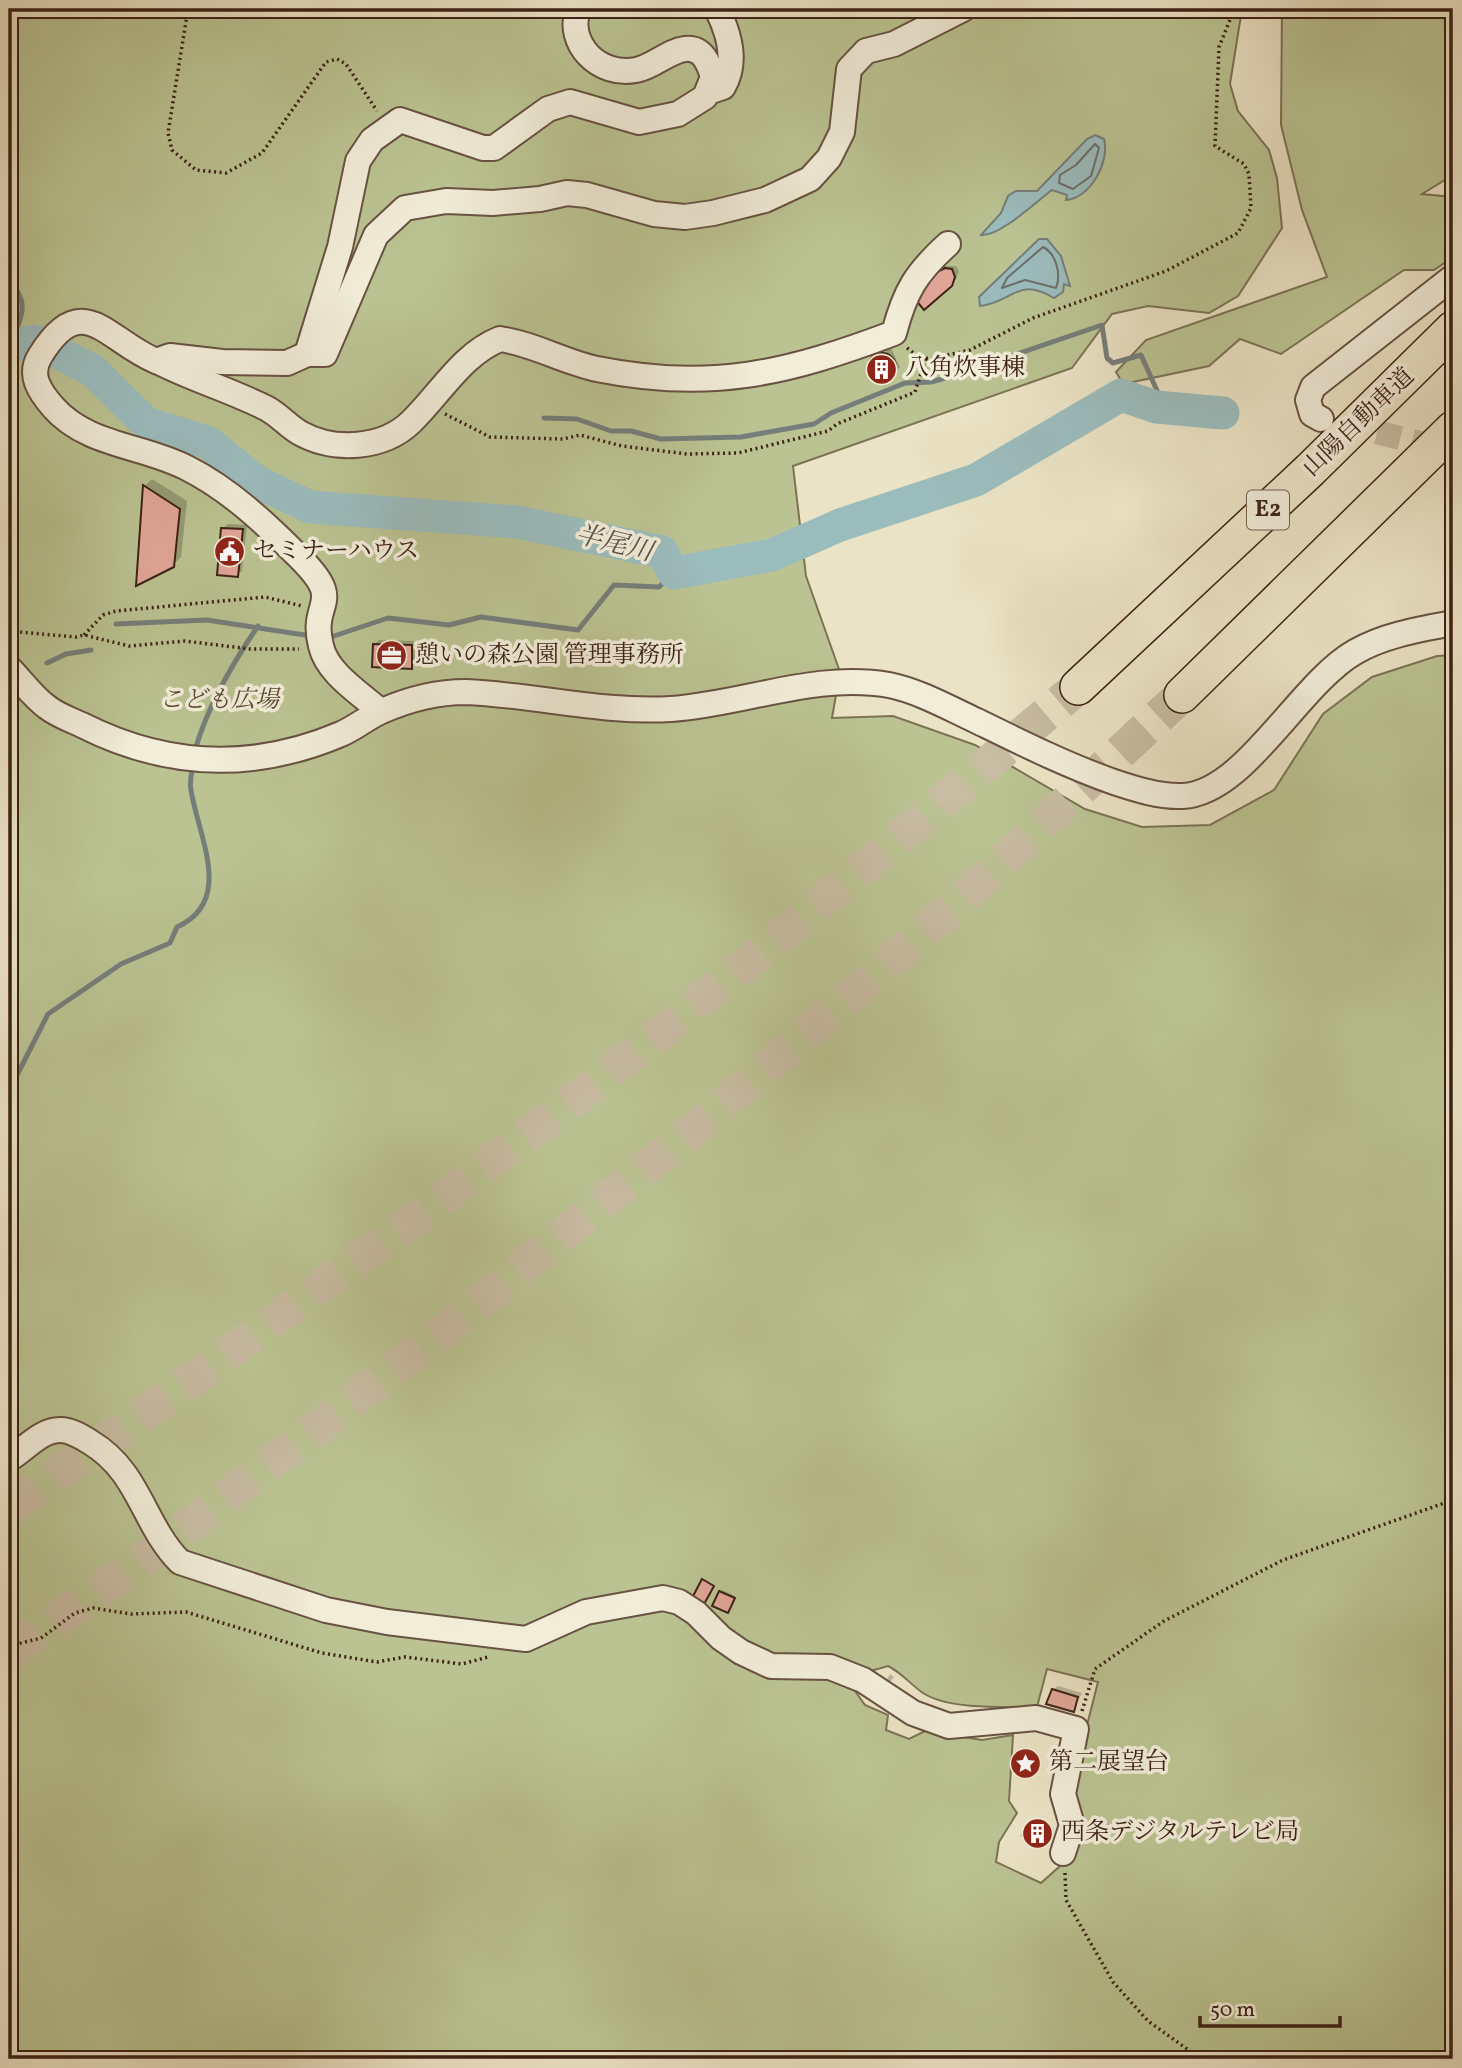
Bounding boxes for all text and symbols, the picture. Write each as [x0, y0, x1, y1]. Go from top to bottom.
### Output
building icon: 八角炊事棟 [865, 352, 899, 386]
place label: 八角炊事棟 [905, 352, 1025, 386]
street label: 山陽自動車道 [1295, 361, 1423, 485]
road number: E2 [1247, 490, 1289, 530]
water label: 半尾川 [572, 517, 659, 572]
public building icon: セミナーハウス [213, 535, 247, 569]
place label: セミナーハウス [253, 535, 419, 569]
office icon: 憩いの森公園 管理事務所 [375, 639, 409, 673]
place label: 憩いの森公園 管理事務所 [415, 639, 684, 673]
park label: こども広場 [159, 684, 281, 718]
place icon: 第二展望台 [1009, 1746, 1043, 1780]
place label: 第二展望台 [1049, 1746, 1169, 1780]
building icon: 西条デジタルテレビ局 [1021, 1816, 1055, 1850]
place label: 西条デジタルテレビ局 [1061, 1816, 1299, 1850]
scale bar [1200, 1984, 1340, 2028]
text: 50 m [1210, 1996, 1255, 2025]

